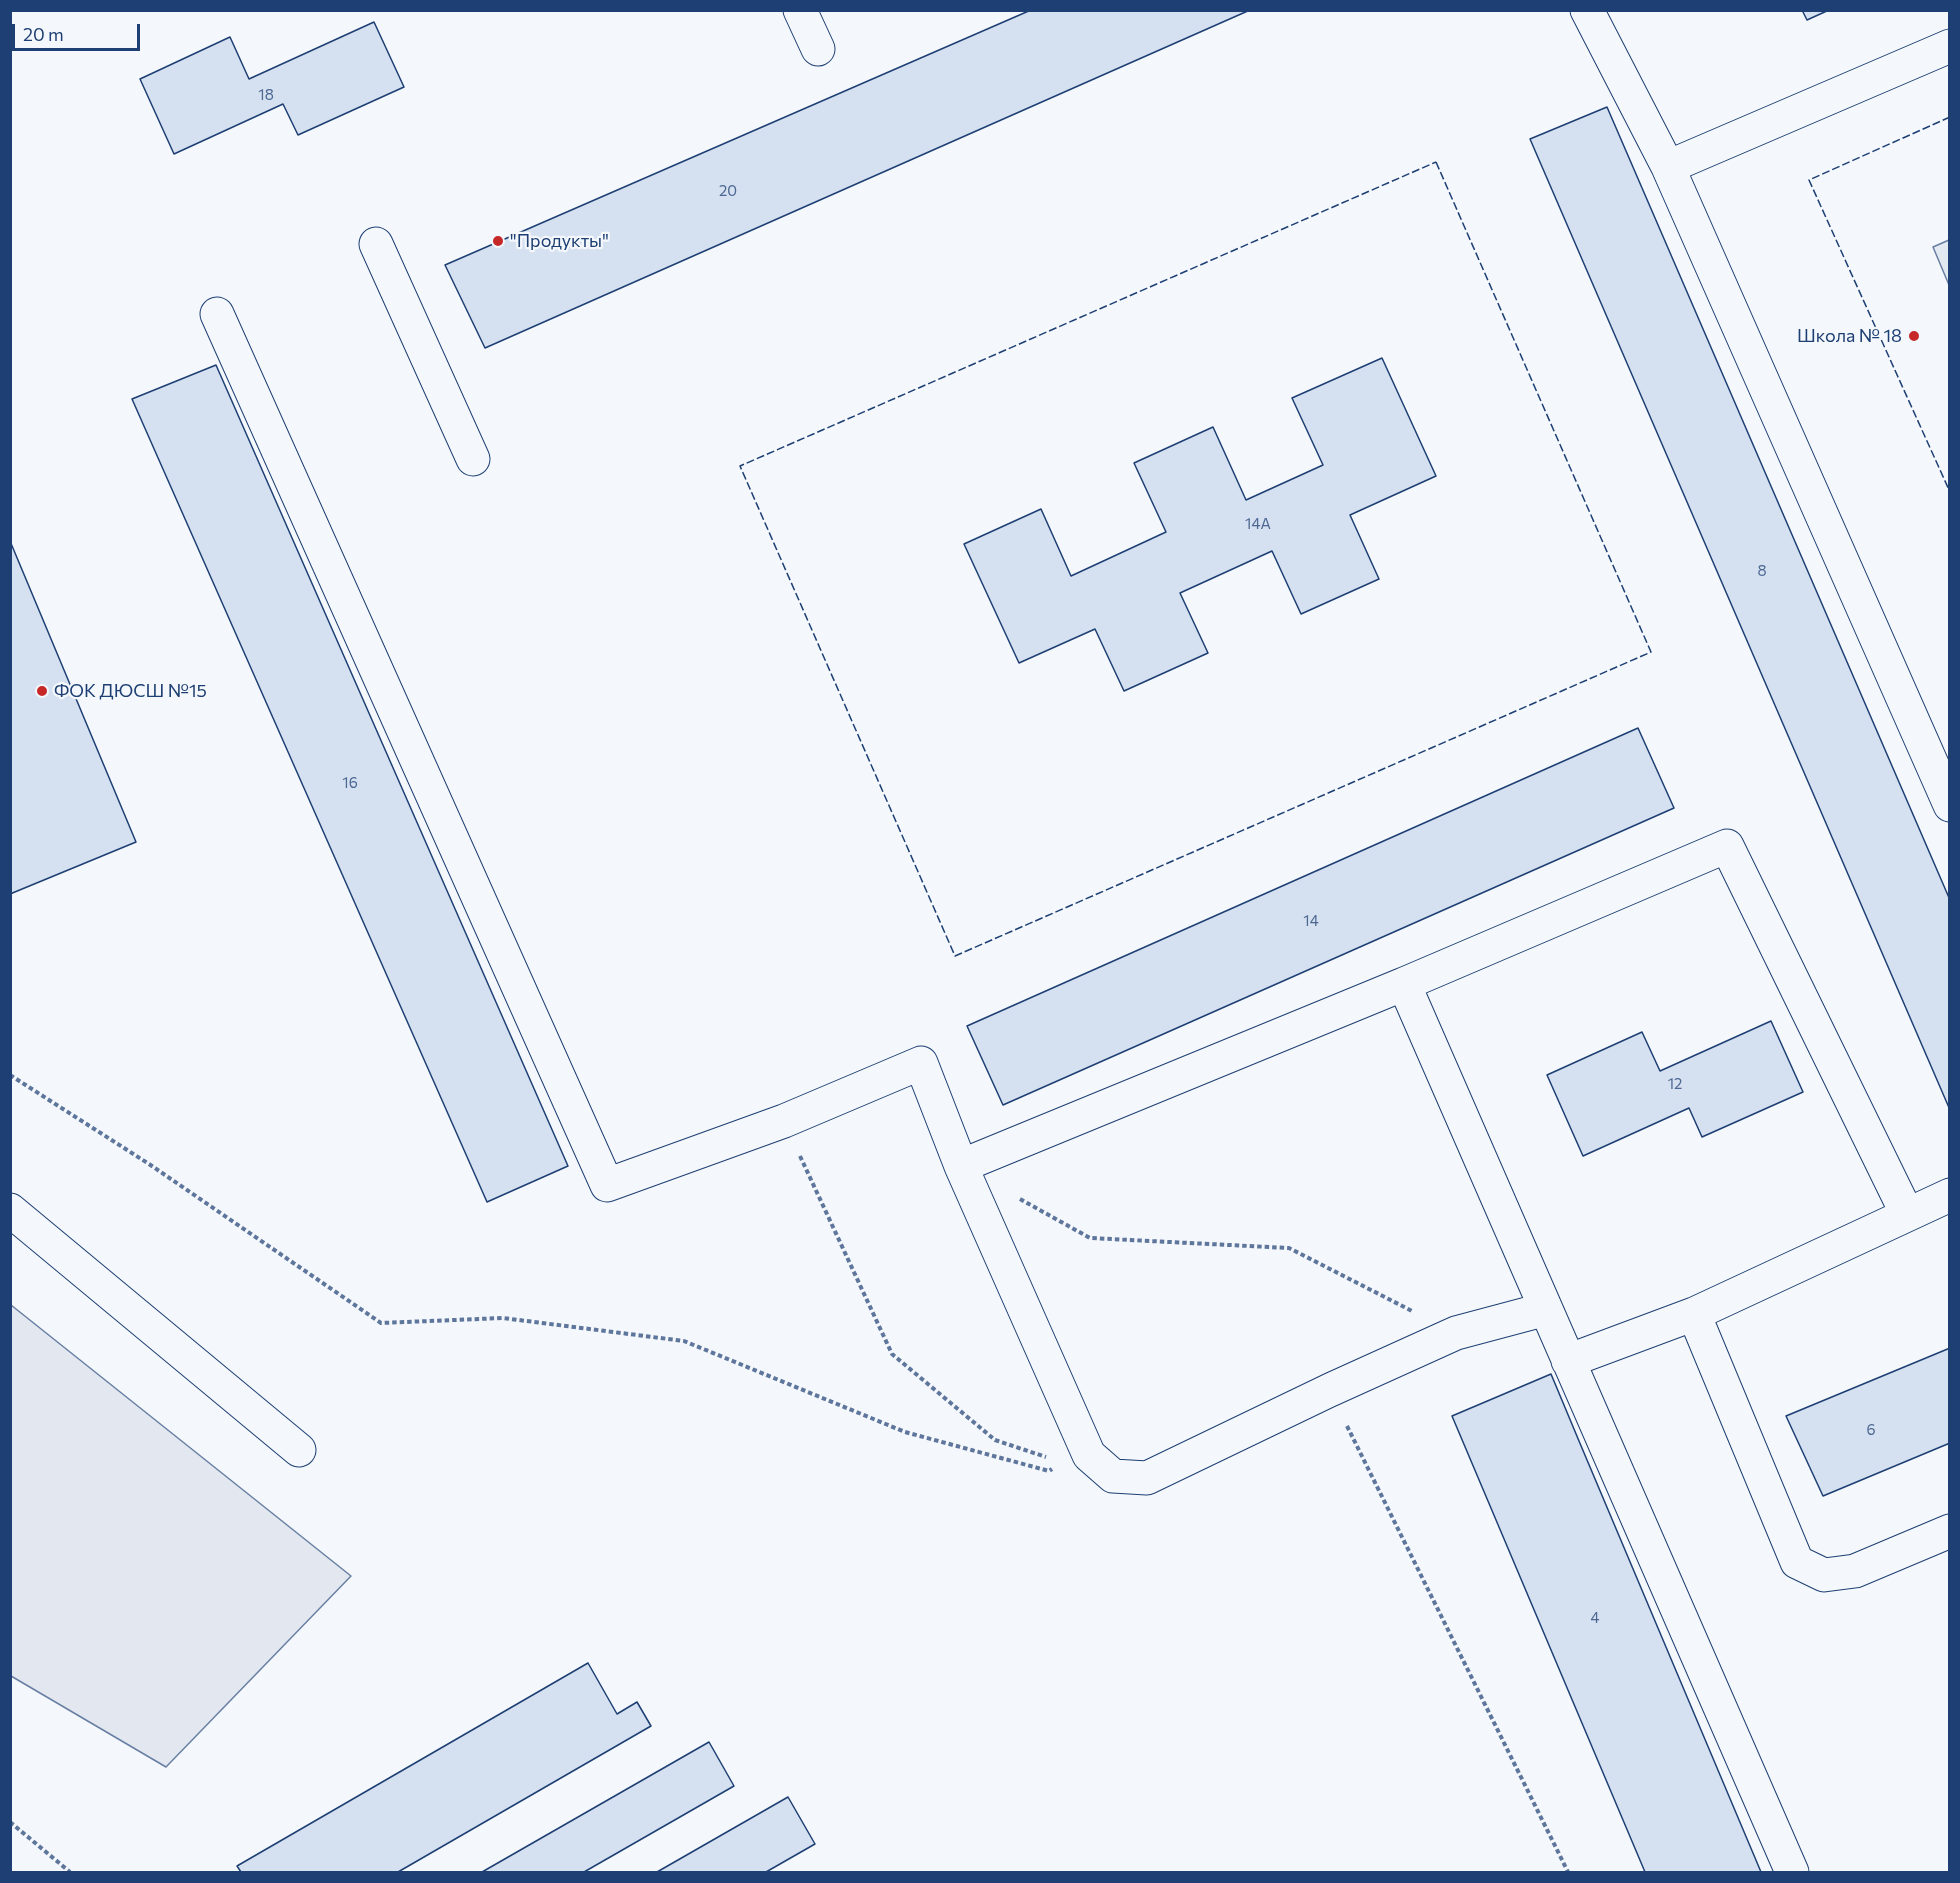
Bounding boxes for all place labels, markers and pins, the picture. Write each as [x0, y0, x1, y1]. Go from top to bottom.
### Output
place label: "Продукты" [510, 230, 609, 252]
marker: "Продукты" [491, 234, 505, 248]
place label: Школа № 18 [1797, 325, 1902, 347]
marker: Школа № 18 [1907, 329, 1921, 343]
place label: ФОК ДЮСШ №15 [54, 680, 207, 702]
marker: ФОК ДЮСШ №15 [35, 684, 49, 698]

